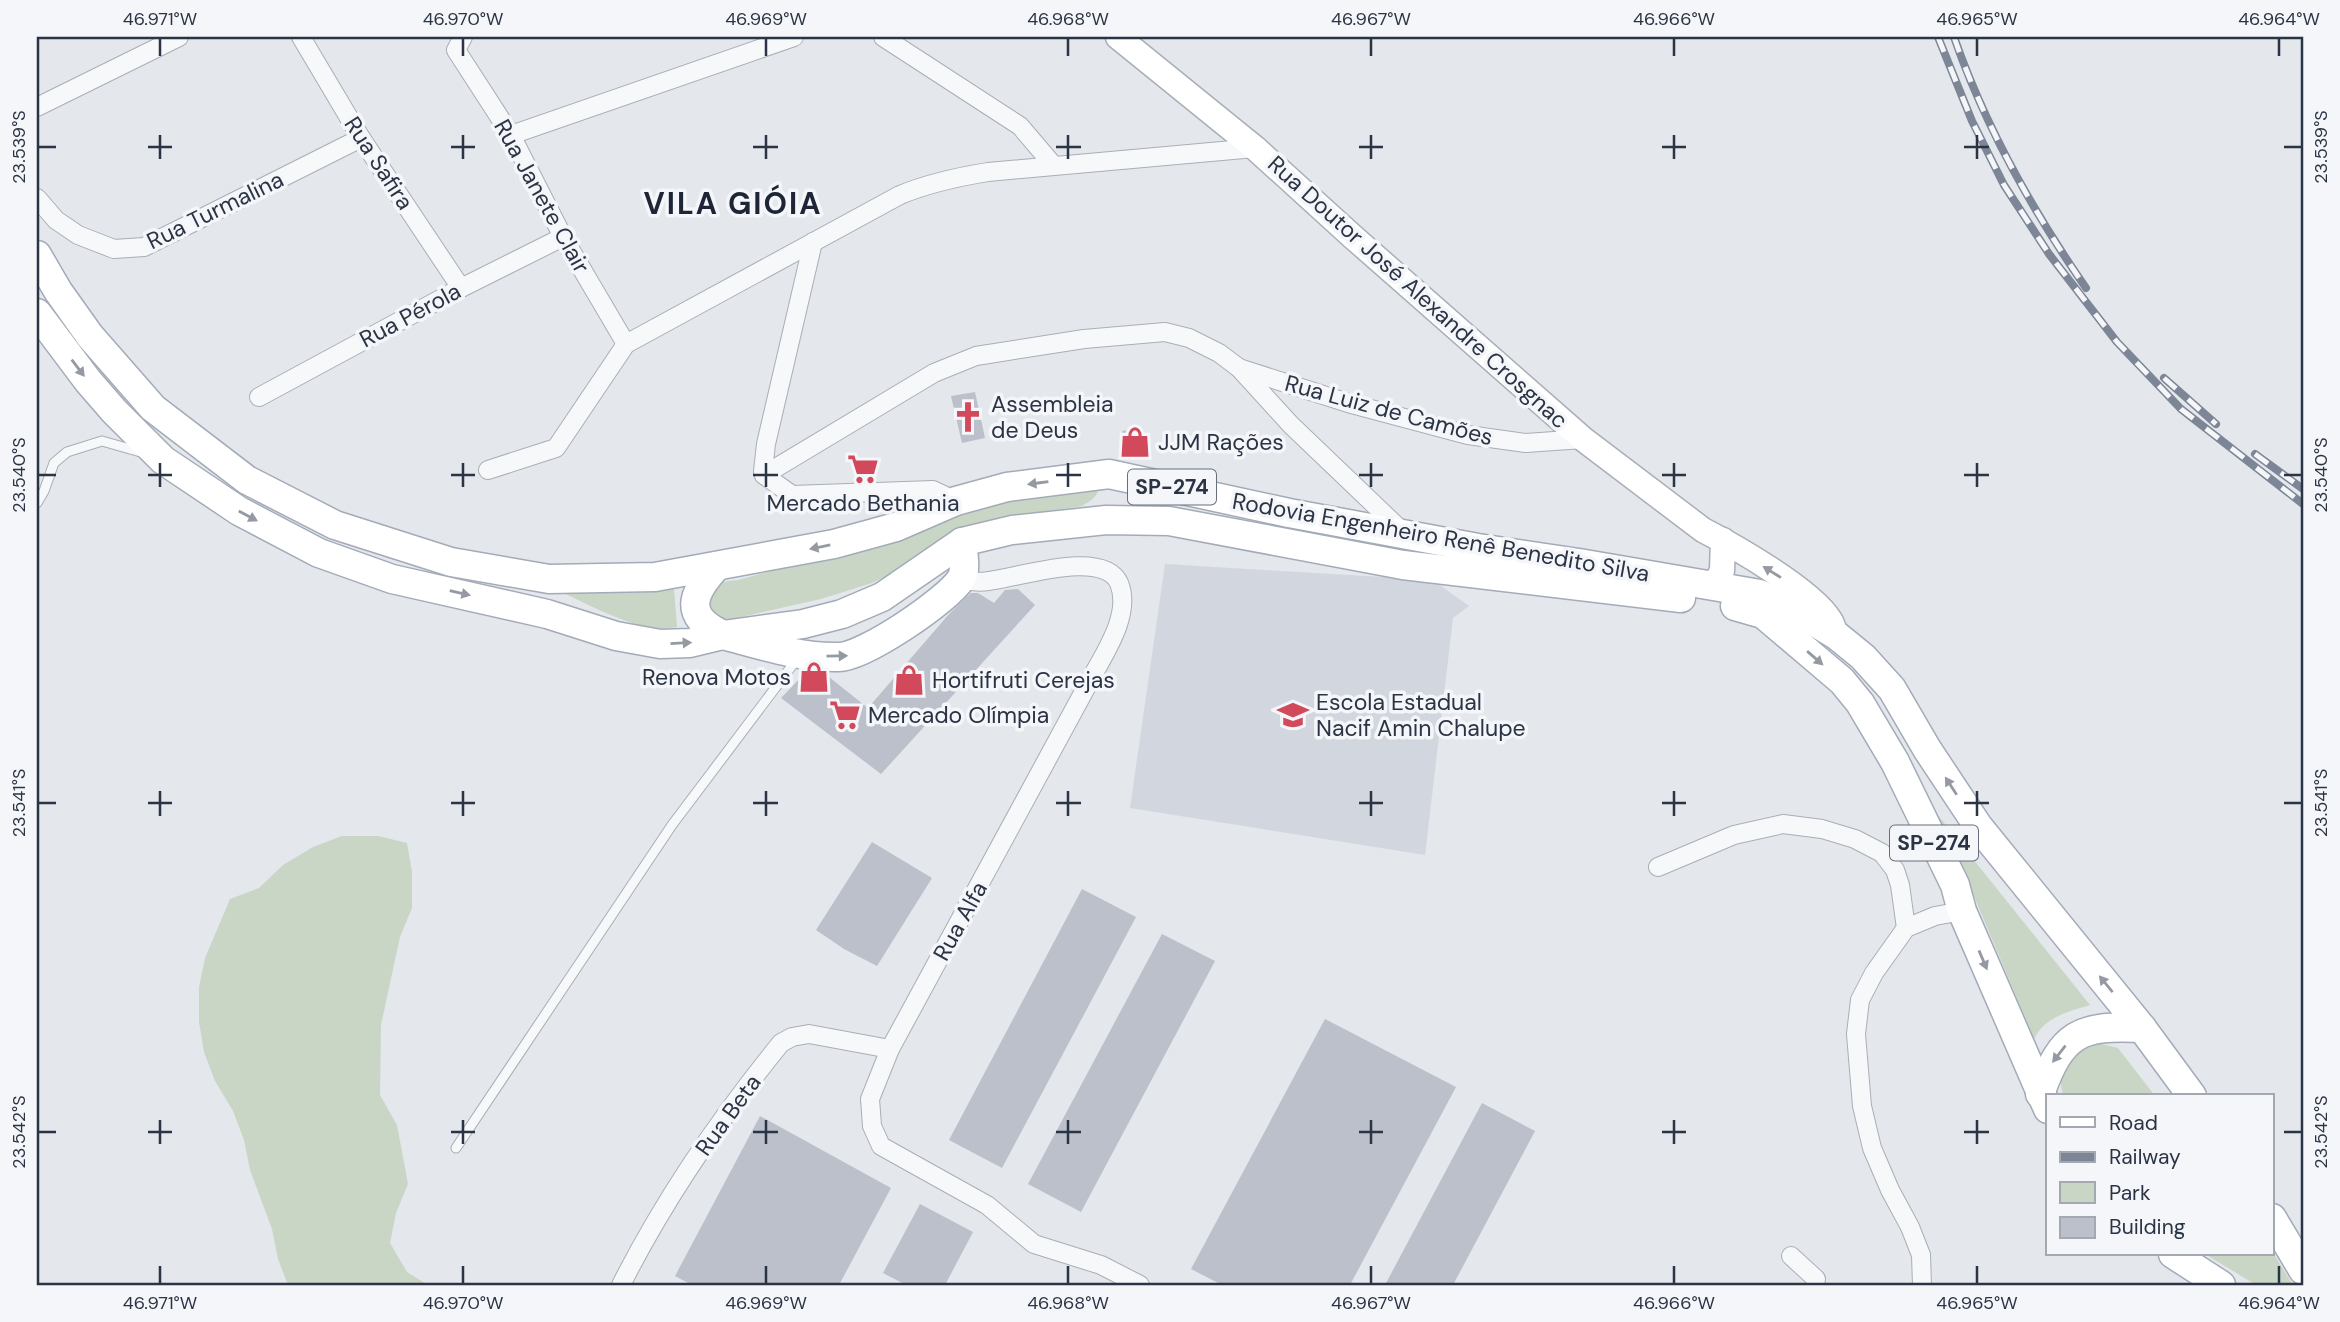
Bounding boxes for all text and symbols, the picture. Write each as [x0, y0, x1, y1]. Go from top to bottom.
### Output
text: 46.971°W [123, 7, 197, 31]
text: 46.970°W [423, 7, 503, 31]
text: 46.969°W [725, 7, 807, 31]
text: 46.968°W [1027, 7, 1109, 31]
text: 46.967°W [1331, 7, 1411, 31]
text: 46.966°W [1633, 7, 1715, 31]
text: 46.965°W [1936, 7, 2018, 31]
text: 46.964°W [2238, 7, 2320, 31]
text: 23.539°S [7, 110, 31, 184]
text: 23.539°S [2309, 110, 2333, 184]
street label: Rua Safira [338, 111, 420, 215]
street label: Rua Janete Clair [487, 114, 597, 278]
street label: Rua Doutor José Alexandre Crosgnac [1262, 149, 1574, 435]
street label: Rua Turmalina [142, 164, 288, 256]
district label: VILA GIÓIA [644, 184, 822, 223]
street label: Rua Pérola [354, 276, 466, 354]
one-way arrow [70, 358, 85, 376]
street label: Rua Luiz de Camões [1282, 368, 1496, 452]
place label: Assembleia de Deus [991, 389, 1114, 445]
church icon: Assembleia de Deus [951, 400, 985, 434]
shop icon: JJM Rações [1118, 425, 1152, 459]
place label: JJM Rações [1158, 427, 1284, 457]
text: 23.540°S [7, 437, 31, 513]
text: 23.540°S [2309, 437, 2333, 513]
supermarket icon: Mercado Bethania [846, 452, 880, 486]
road number: SP-274 [1128, 470, 1216, 504]
one-way arrow [1027, 477, 1049, 488]
street label: Rodovia Engenheiro Renê Benedito Silva [1230, 486, 1652, 588]
place label: Mercado Bethania [767, 488, 959, 518]
one-way arrow [238, 510, 258, 521]
one-way arrow [809, 542, 831, 553]
one-way arrow [1762, 565, 1782, 578]
one-way arrow [449, 588, 471, 599]
one-way arrow [670, 637, 692, 648]
one-way arrow [826, 650, 848, 662]
one-way arrow [1806, 650, 1824, 666]
shop icon: Renova Motos [797, 660, 831, 694]
place label: Renova Motos [642, 662, 791, 692]
shop icon: Hortifruti Cerejas [892, 663, 926, 697]
place label: Hortifruti Cerejas [932, 665, 1115, 695]
place label: Escola Estadual Nacif Amin Chalupe [1316, 687, 1526, 743]
supermarket icon: Mercado Olímpia [828, 698, 862, 732]
school or university icon: Escola Estadual Nacif Amin Chalupe [1276, 698, 1310, 732]
place label: Mercado Olímpia [868, 700, 1049, 730]
text: 23.541°S [7, 769, 31, 837]
text: 23.541°S [2309, 769, 2333, 837]
one-way arrow [1945, 776, 1958, 795]
road number: SP-274 [1890, 826, 1978, 860]
street label: Rua Alfa [926, 876, 994, 966]
one-way arrow [1977, 950, 1989, 970]
one-way arrow [2099, 975, 2114, 992]
one-way arrow [2052, 1045, 2067, 1063]
street label: Rua Beta [688, 1068, 768, 1162]
legend [2046, 1094, 2274, 1256]
text: 23.542°S [7, 1095, 31, 1169]
text: 23.542°S [2309, 1095, 2333, 1169]
text: Road [2109, 1109, 2158, 1137]
text: Railway [2109, 1143, 2181, 1171]
text: Park [2109, 1179, 2151, 1207]
text: Building [2109, 1213, 2186, 1241]
text: 46.971°W [123, 1291, 197, 1315]
text: 46.970°W [423, 1291, 503, 1315]
text: 46.969°W [725, 1291, 807, 1315]
text: 46.968°W [1027, 1291, 1109, 1315]
text: 46.967°W [1331, 1291, 1411, 1315]
text: 46.966°W [1633, 1291, 1715, 1315]
text: 46.965°W [1936, 1291, 2018, 1315]
text: 46.964°W [2238, 1291, 2320, 1315]

